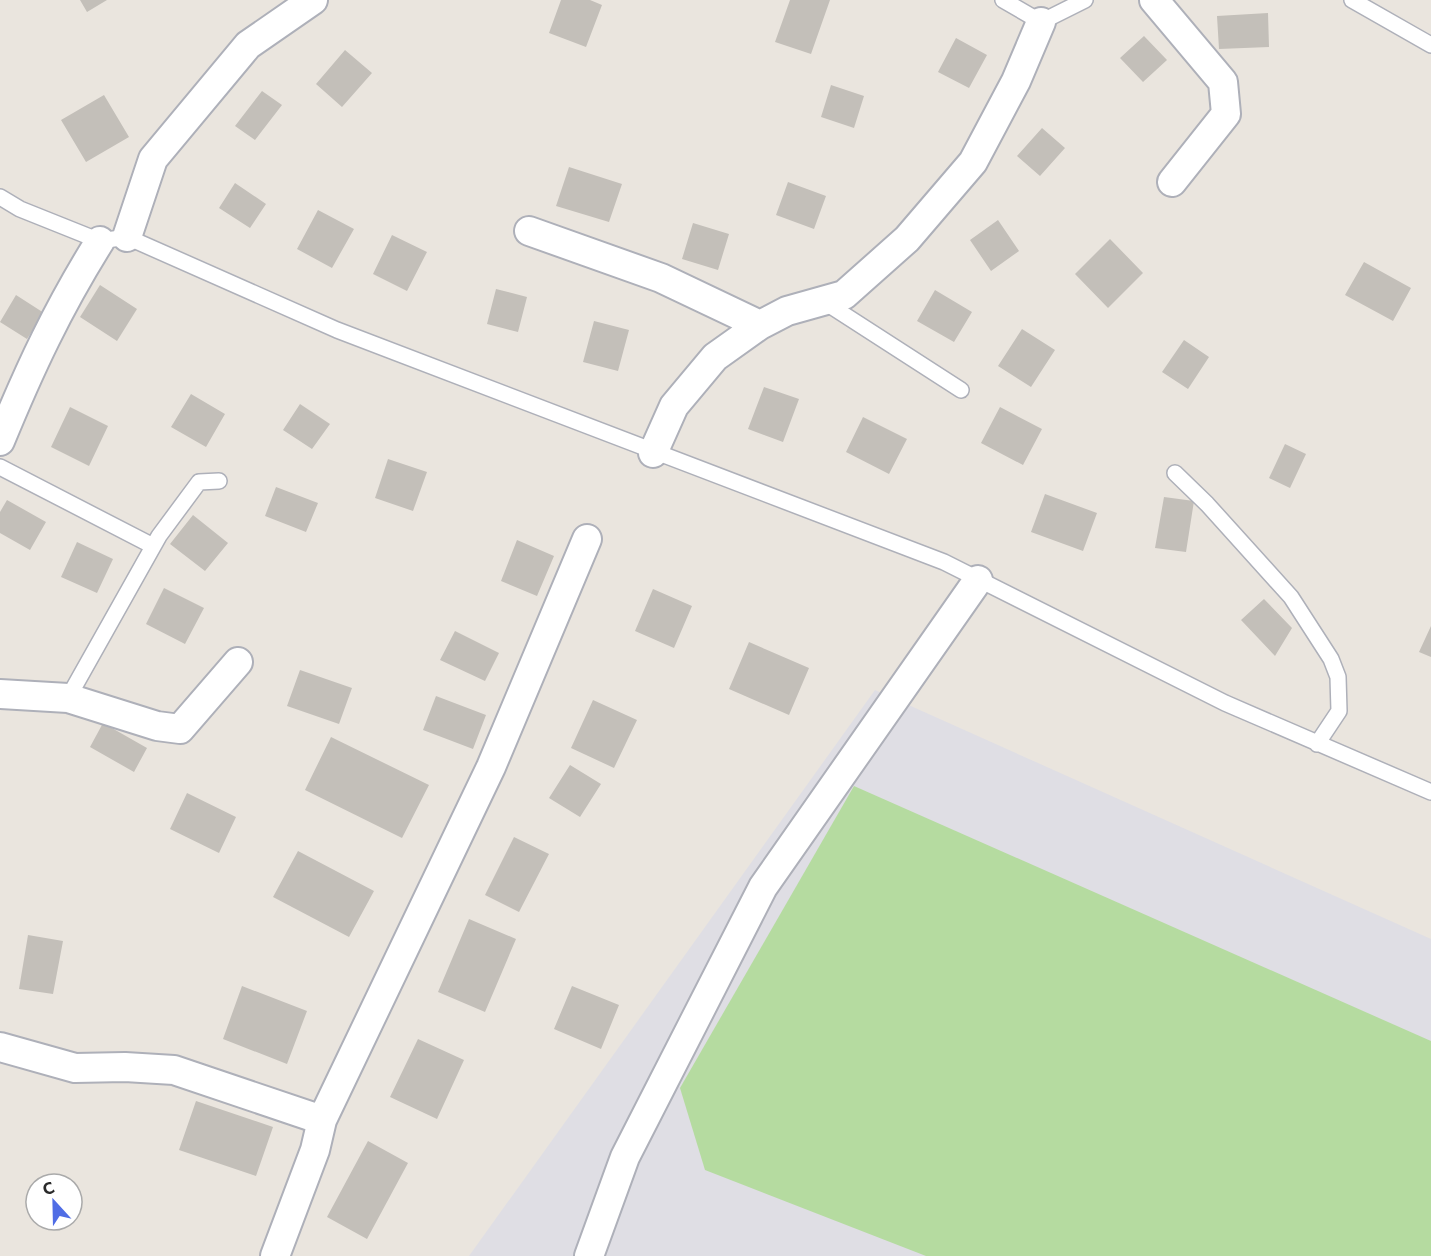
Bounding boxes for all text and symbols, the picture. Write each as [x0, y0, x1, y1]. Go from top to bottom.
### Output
north arrow [24, 1172, 84, 1232]
text: С [40, 1177, 57, 1198]

